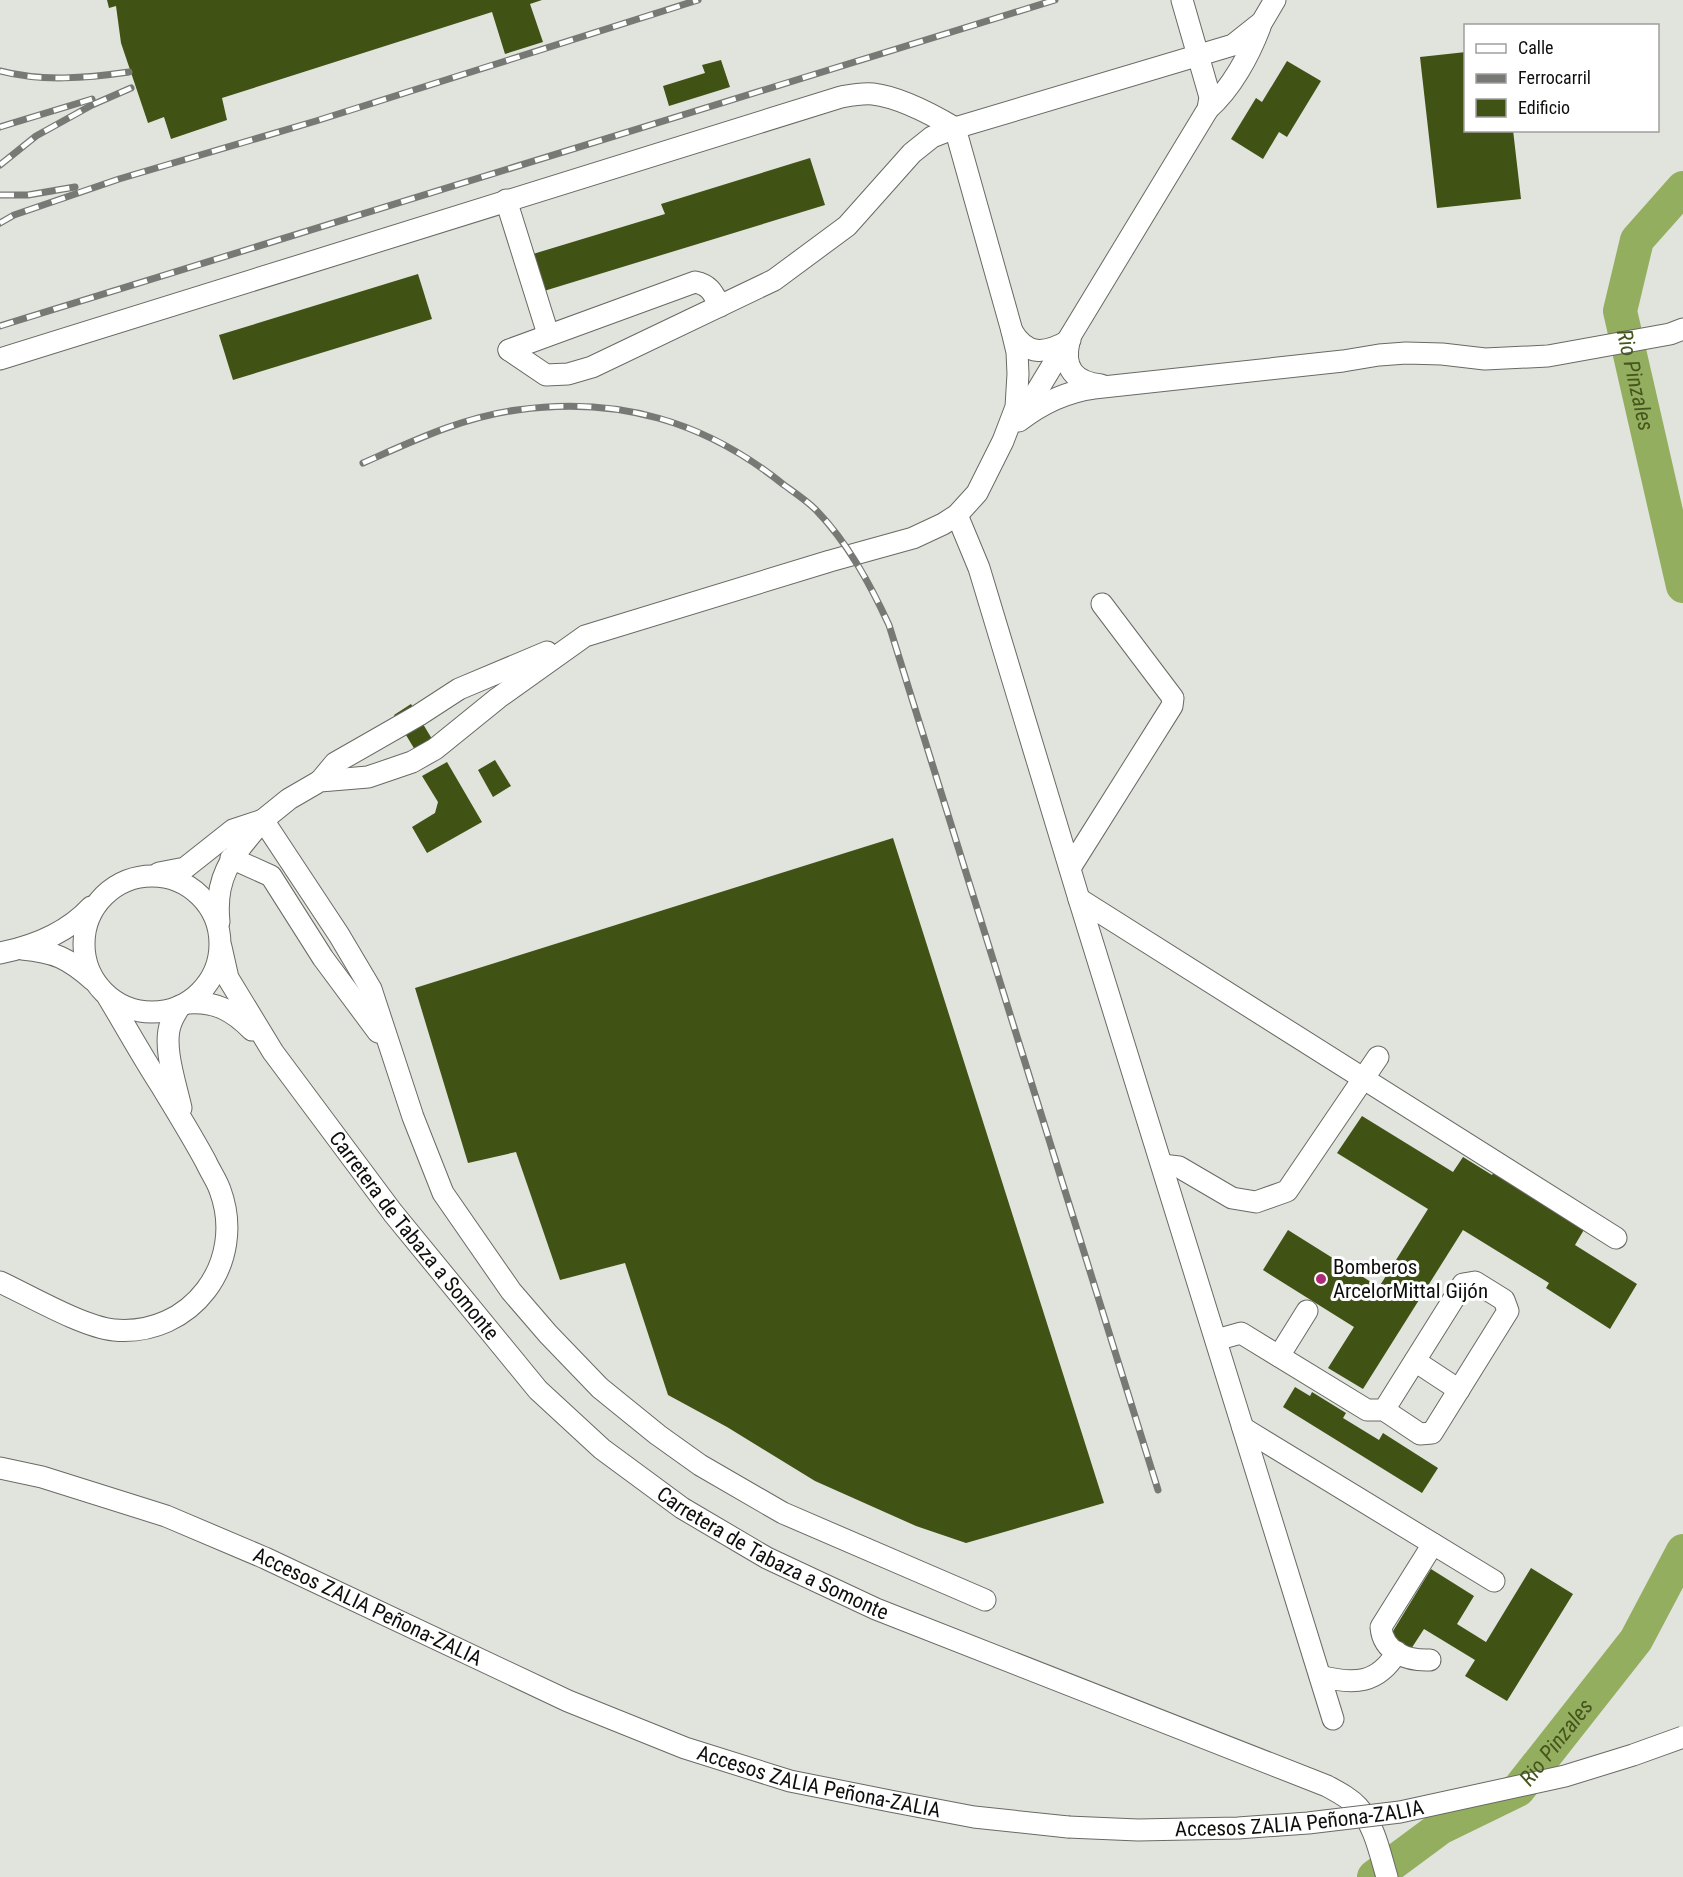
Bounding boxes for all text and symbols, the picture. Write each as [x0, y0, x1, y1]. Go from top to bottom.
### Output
legend [1464, 24, 1659, 132]
text: Calle [1518, 37, 1554, 58]
text: Ferrocarril [1518, 67, 1591, 88]
text: Edificio [1518, 97, 1570, 118]
water label: Rio Pinzales [1612, 327, 1659, 433]
street label: Carretera de Tabaza a Somonte [324, 1127, 504, 1345]
place label: Bomberos ArcelorMittal Gijón [1333, 1255, 1488, 1303]
marker: Bomberos ArcelorMittal Gijón [1314, 1272, 1328, 1286]
street label: Carretera de Tabaza a Somonte [652, 1482, 892, 1625]
street label: Accesos ZALIA Peñona-ZALIA [250, 1542, 486, 1671]
water label: Rio Pinzales [1514, 1694, 1598, 1791]
street label: Accesos ZALIA Peñona-ZALIA [694, 1741, 943, 1822]
street label: Accesos ZALIA Peñona-ZALIA [1175, 1795, 1426, 1841]

